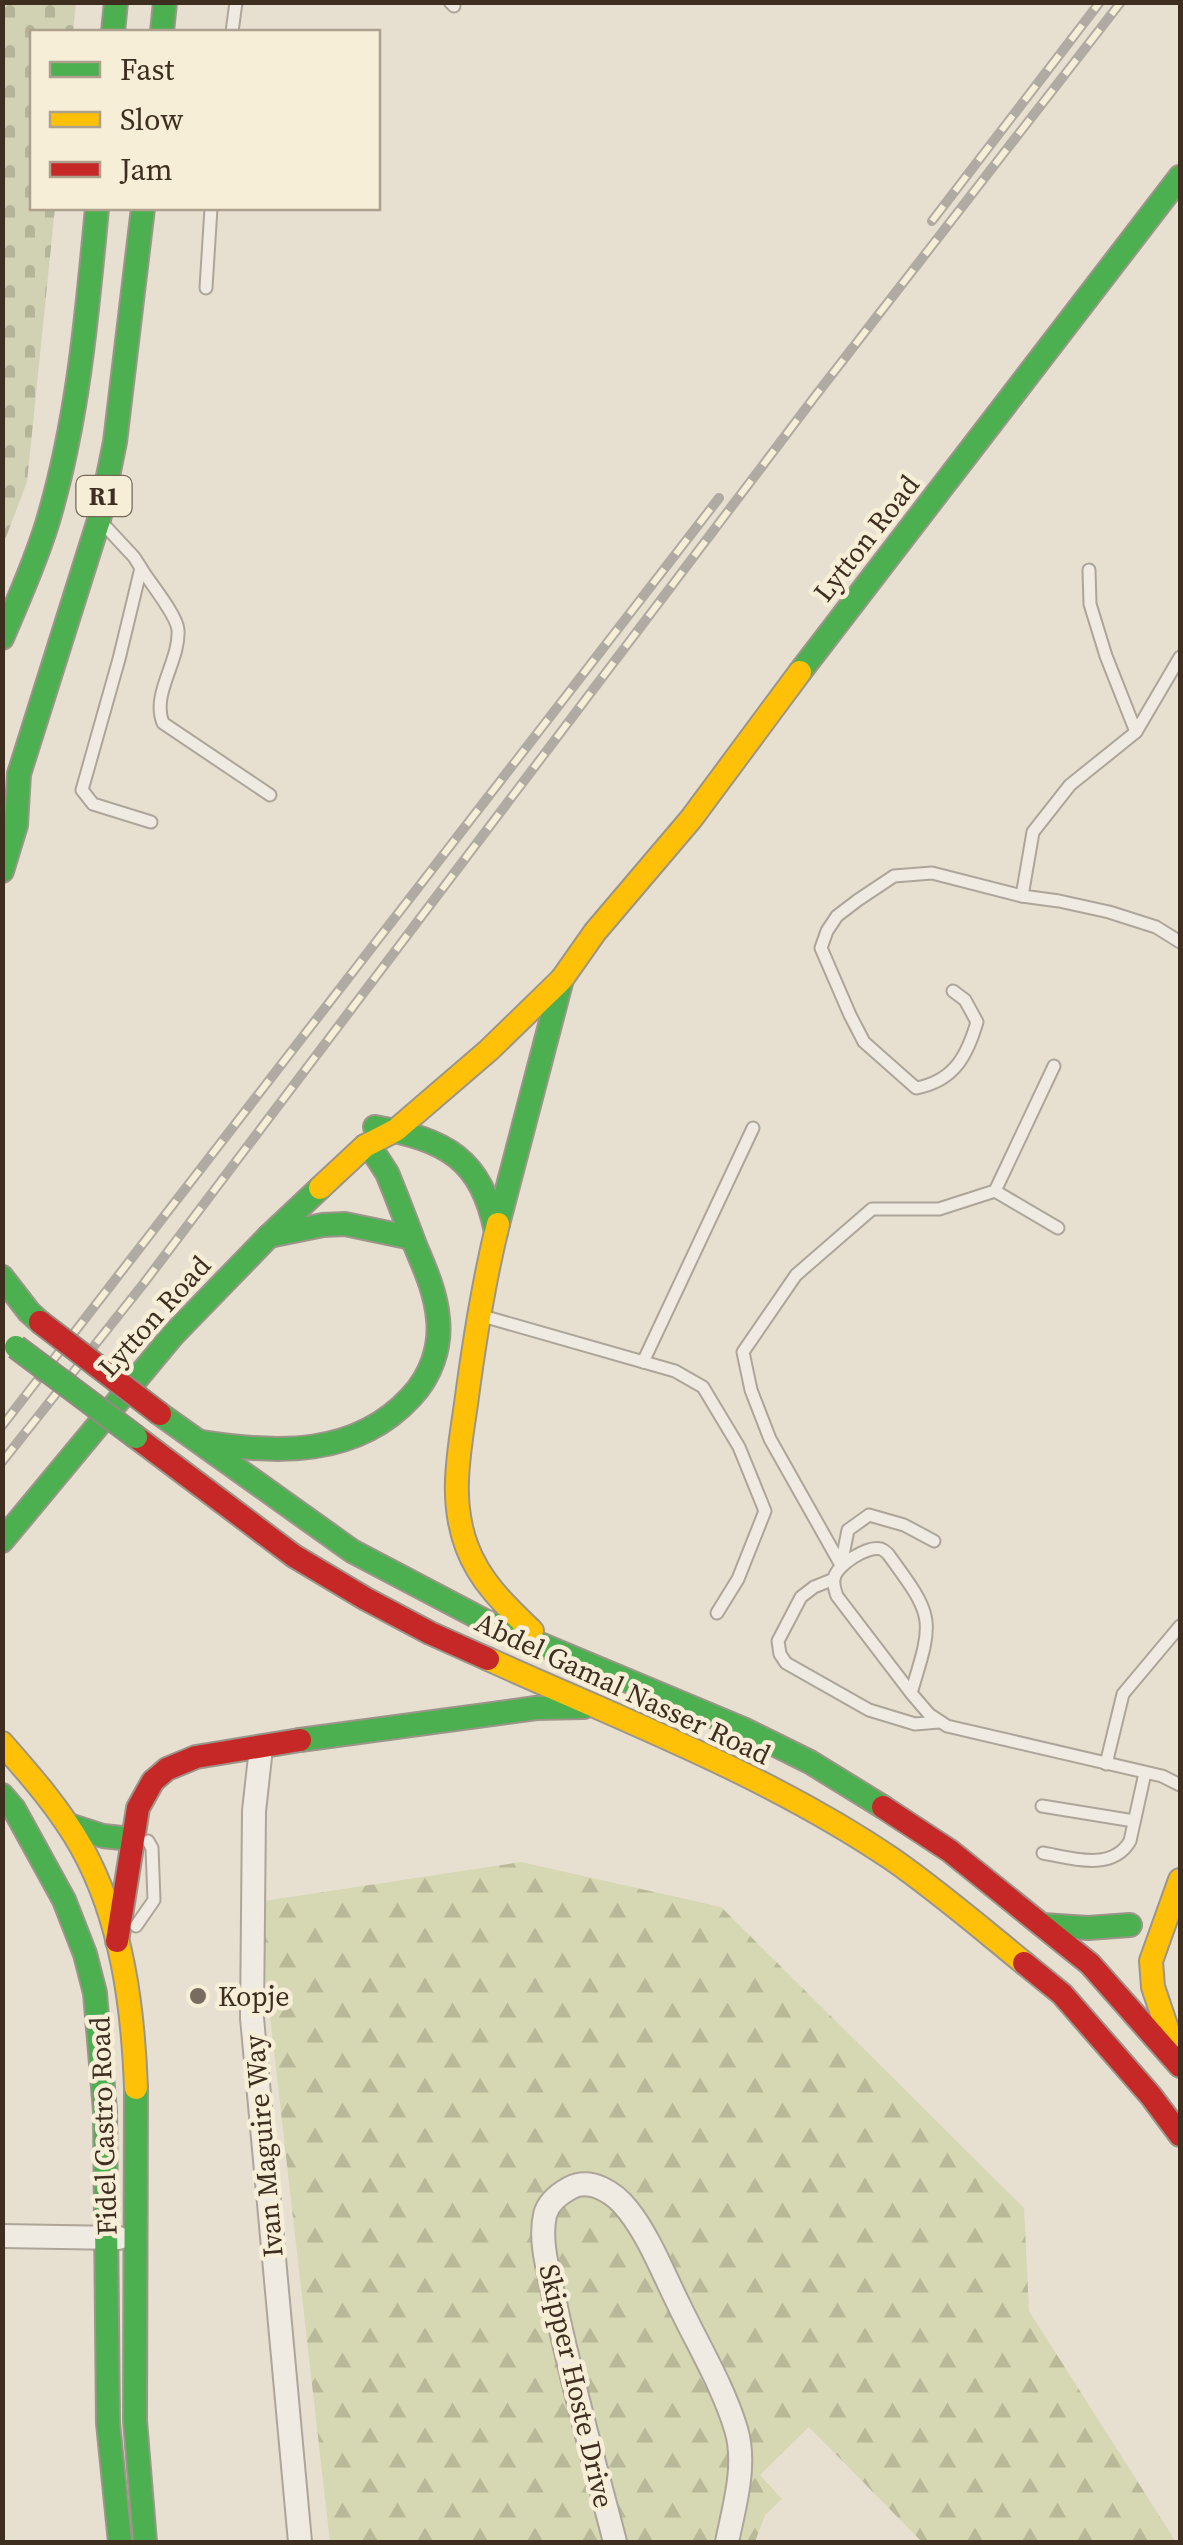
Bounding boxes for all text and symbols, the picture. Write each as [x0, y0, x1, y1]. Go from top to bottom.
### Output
legend [30, 30, 380, 210]
text: Fast [120, 49, 174, 90]
text: Slow [120, 99, 183, 140]
text: Jam [119, 149, 173, 190]
street label: Lytton Road [804, 467, 928, 609]
road number: R1 [76, 476, 132, 516]
street label: Lytton Road [89, 1247, 219, 1385]
street label: Abdel Gamal Nasser Road [469, 1603, 777, 1773]
place label: Kopje [218, 1977, 290, 2015]
marker: Kopje [187, 1985, 209, 2007]
street label: Fidel Castro Road [80, 2016, 126, 2236]
street label: Ivan Maguire Way [234, 2032, 292, 2259]
street label: Skipper Hoste Drive [530, 2260, 624, 2512]

